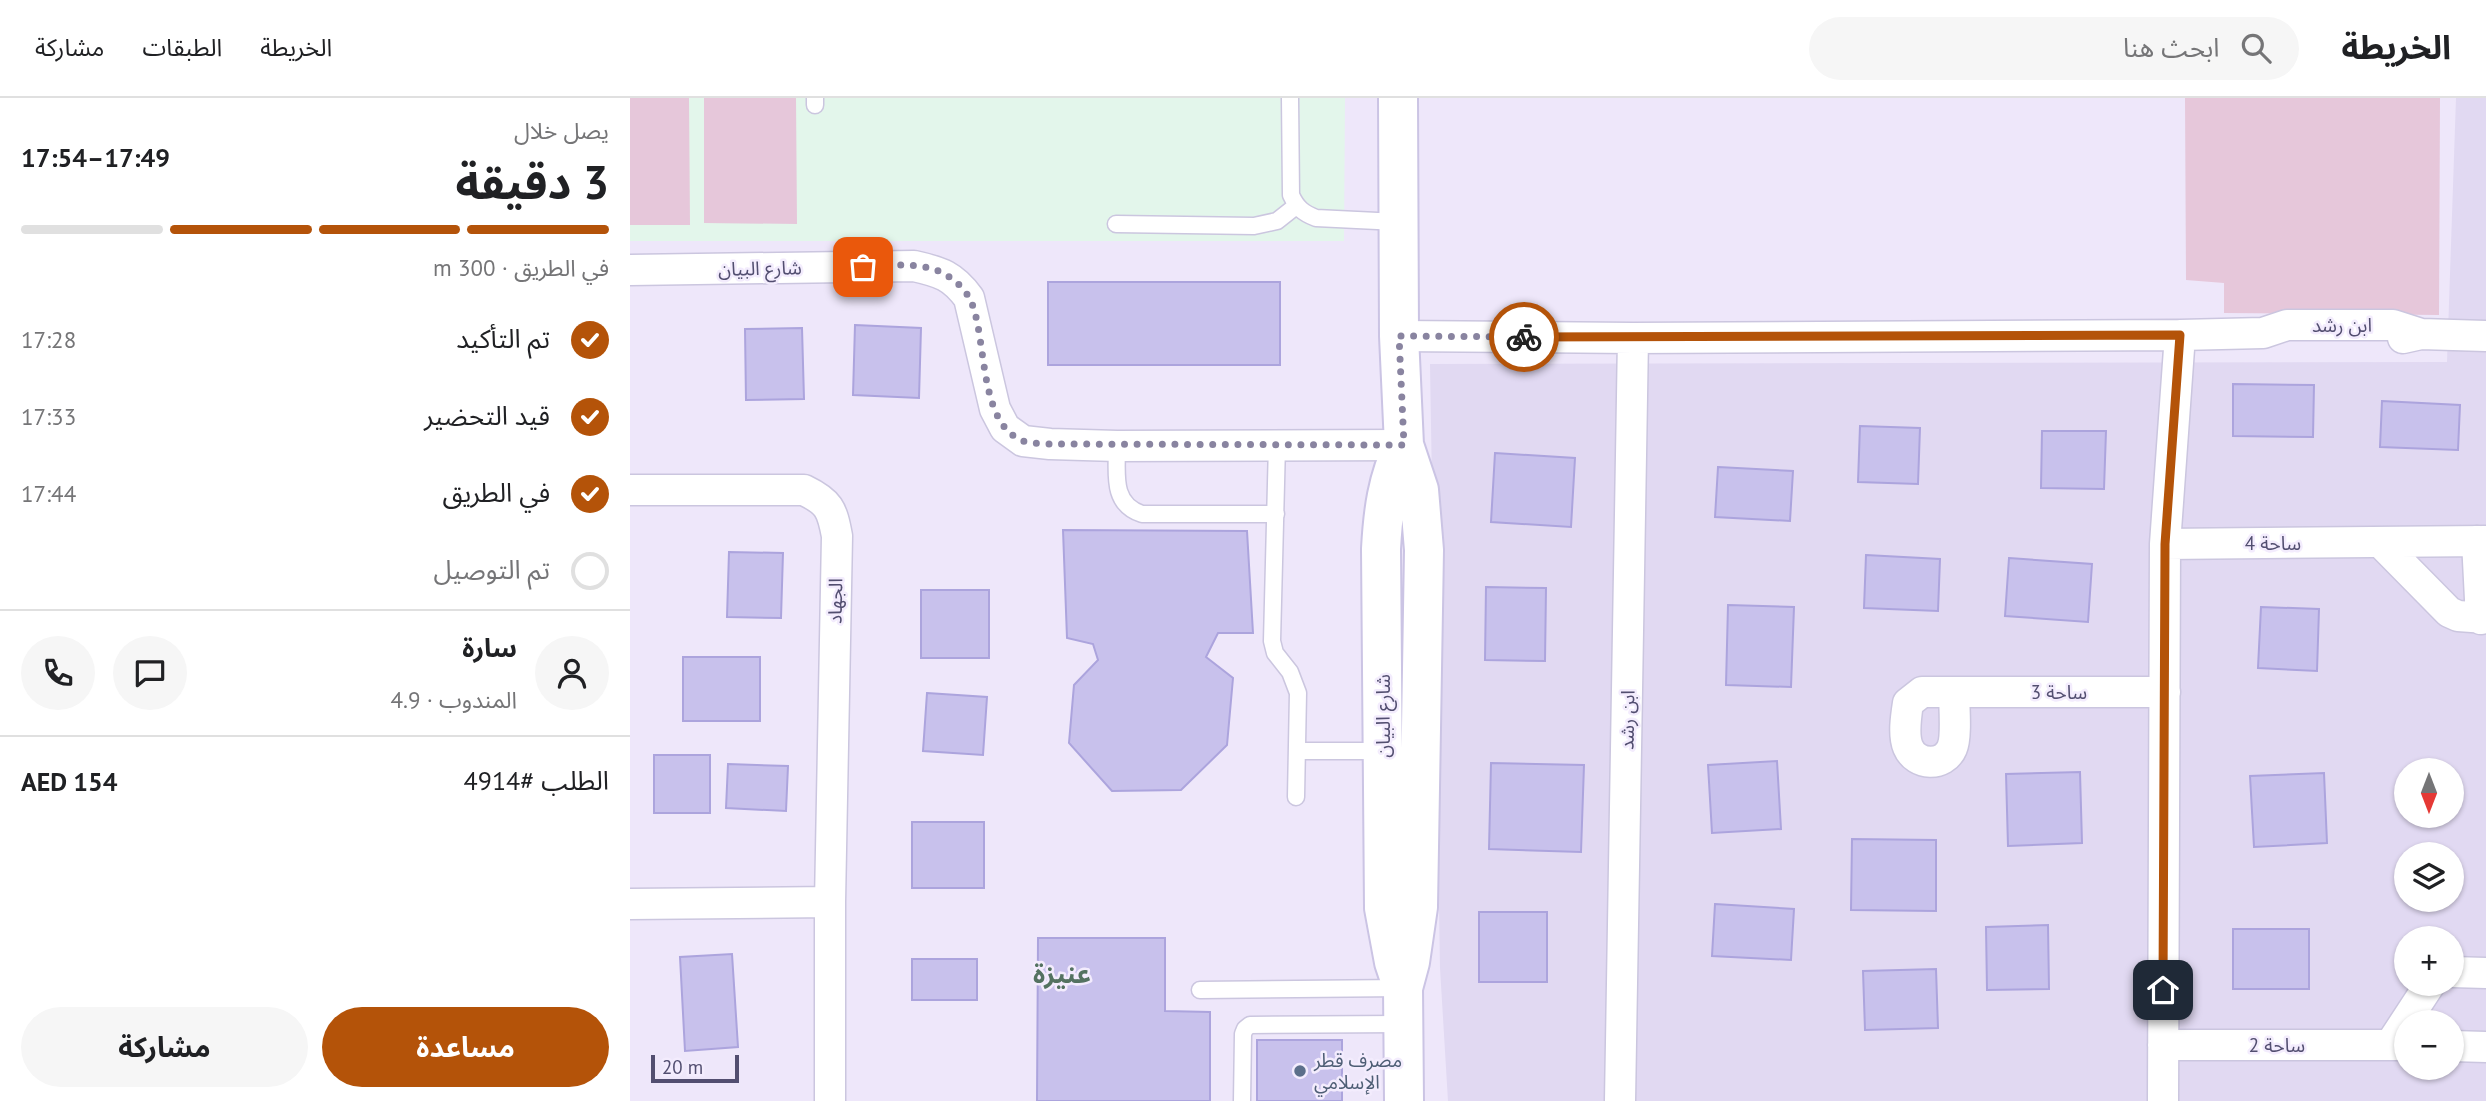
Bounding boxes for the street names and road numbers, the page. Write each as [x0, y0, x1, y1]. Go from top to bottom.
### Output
street label: شارع البيان [718, 255, 802, 283]
street label: ابن رشد [2312, 313, 2372, 337]
street label: ساحة 4 [2245, 531, 2301, 555]
street label: الجهاد [823, 578, 847, 624]
street label: شارع البيان [1371, 674, 1397, 758]
street label: ساحة 3 [2031, 680, 2087, 704]
street label: ابن رشد [1614, 690, 1640, 750]
street label: ساحة 2 [2249, 1033, 2305, 1057]

